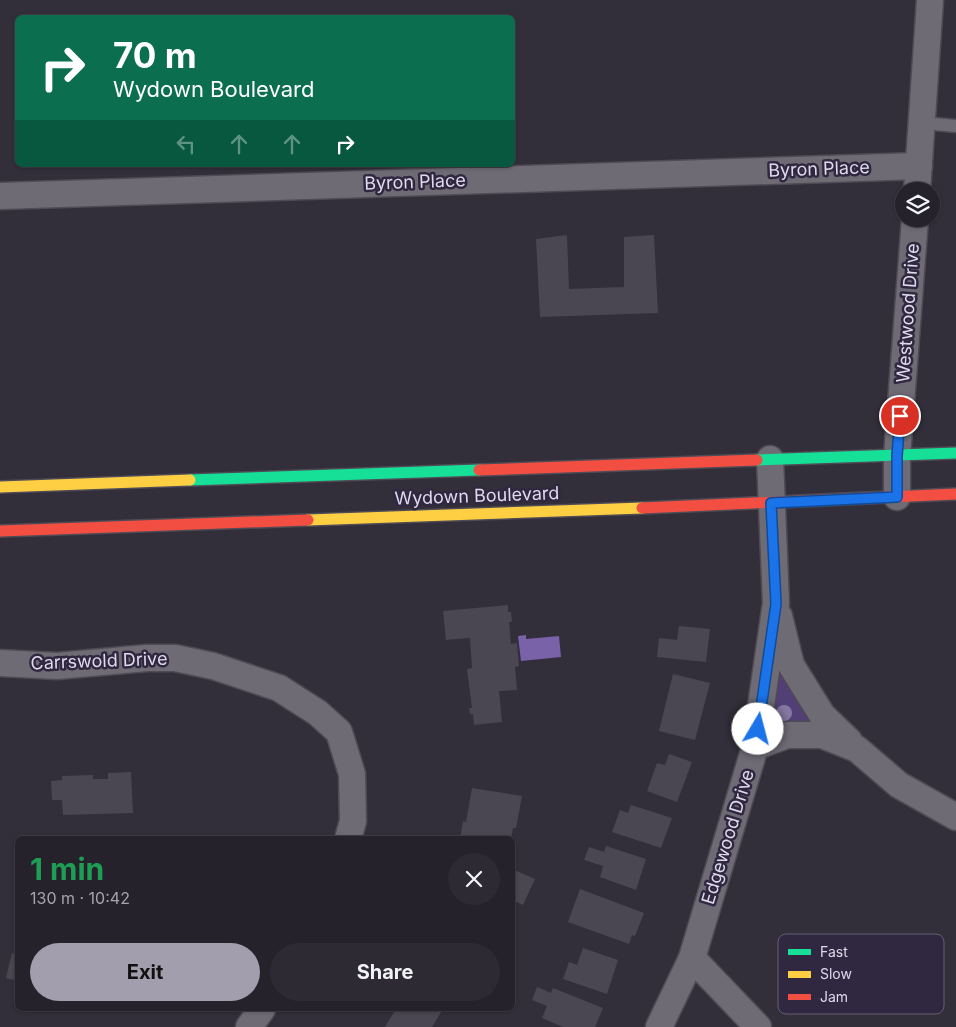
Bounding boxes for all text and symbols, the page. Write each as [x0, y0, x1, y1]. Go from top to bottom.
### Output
text: 70 m [113, 34, 197, 76]
icon: right [30, 35, 95, 100]
text: Wydown Boulevard [113, 76, 314, 102]
icon: left [172, 130, 200, 158]
icon: ahead [225, 130, 253, 158]
icon: ahead [278, 130, 306, 158]
icon: right [331, 130, 359, 158]
street label: Byron Place [768, 156, 870, 181]
street label: Byron Place [364, 169, 466, 194]
map controls [895, 182, 940, 227]
button: layers [895, 182, 940, 227]
street label: Westwood Drive [892, 243, 923, 383]
pin [879, 395, 921, 437]
icon: arrive [886, 402, 914, 430]
street label: Wydown Boulevard [394, 482, 560, 509]
street label: Carrswold Drive [30, 648, 168, 673]
position arrow [731, 702, 783, 754]
street label: Edgewood Drive [697, 767, 758, 907]
text: 1 min [30, 851, 104, 887]
button: close [448, 853, 500, 905]
text: 130 m · 10:42 [30, 888, 130, 908]
legend [778, 934, 944, 1014]
button: Exit [30, 943, 260, 1001]
button: Share [270, 943, 500, 1001]
text: Fast [820, 943, 848, 960]
text: Slow [820, 965, 852, 982]
text: Jam [820, 988, 848, 1005]

